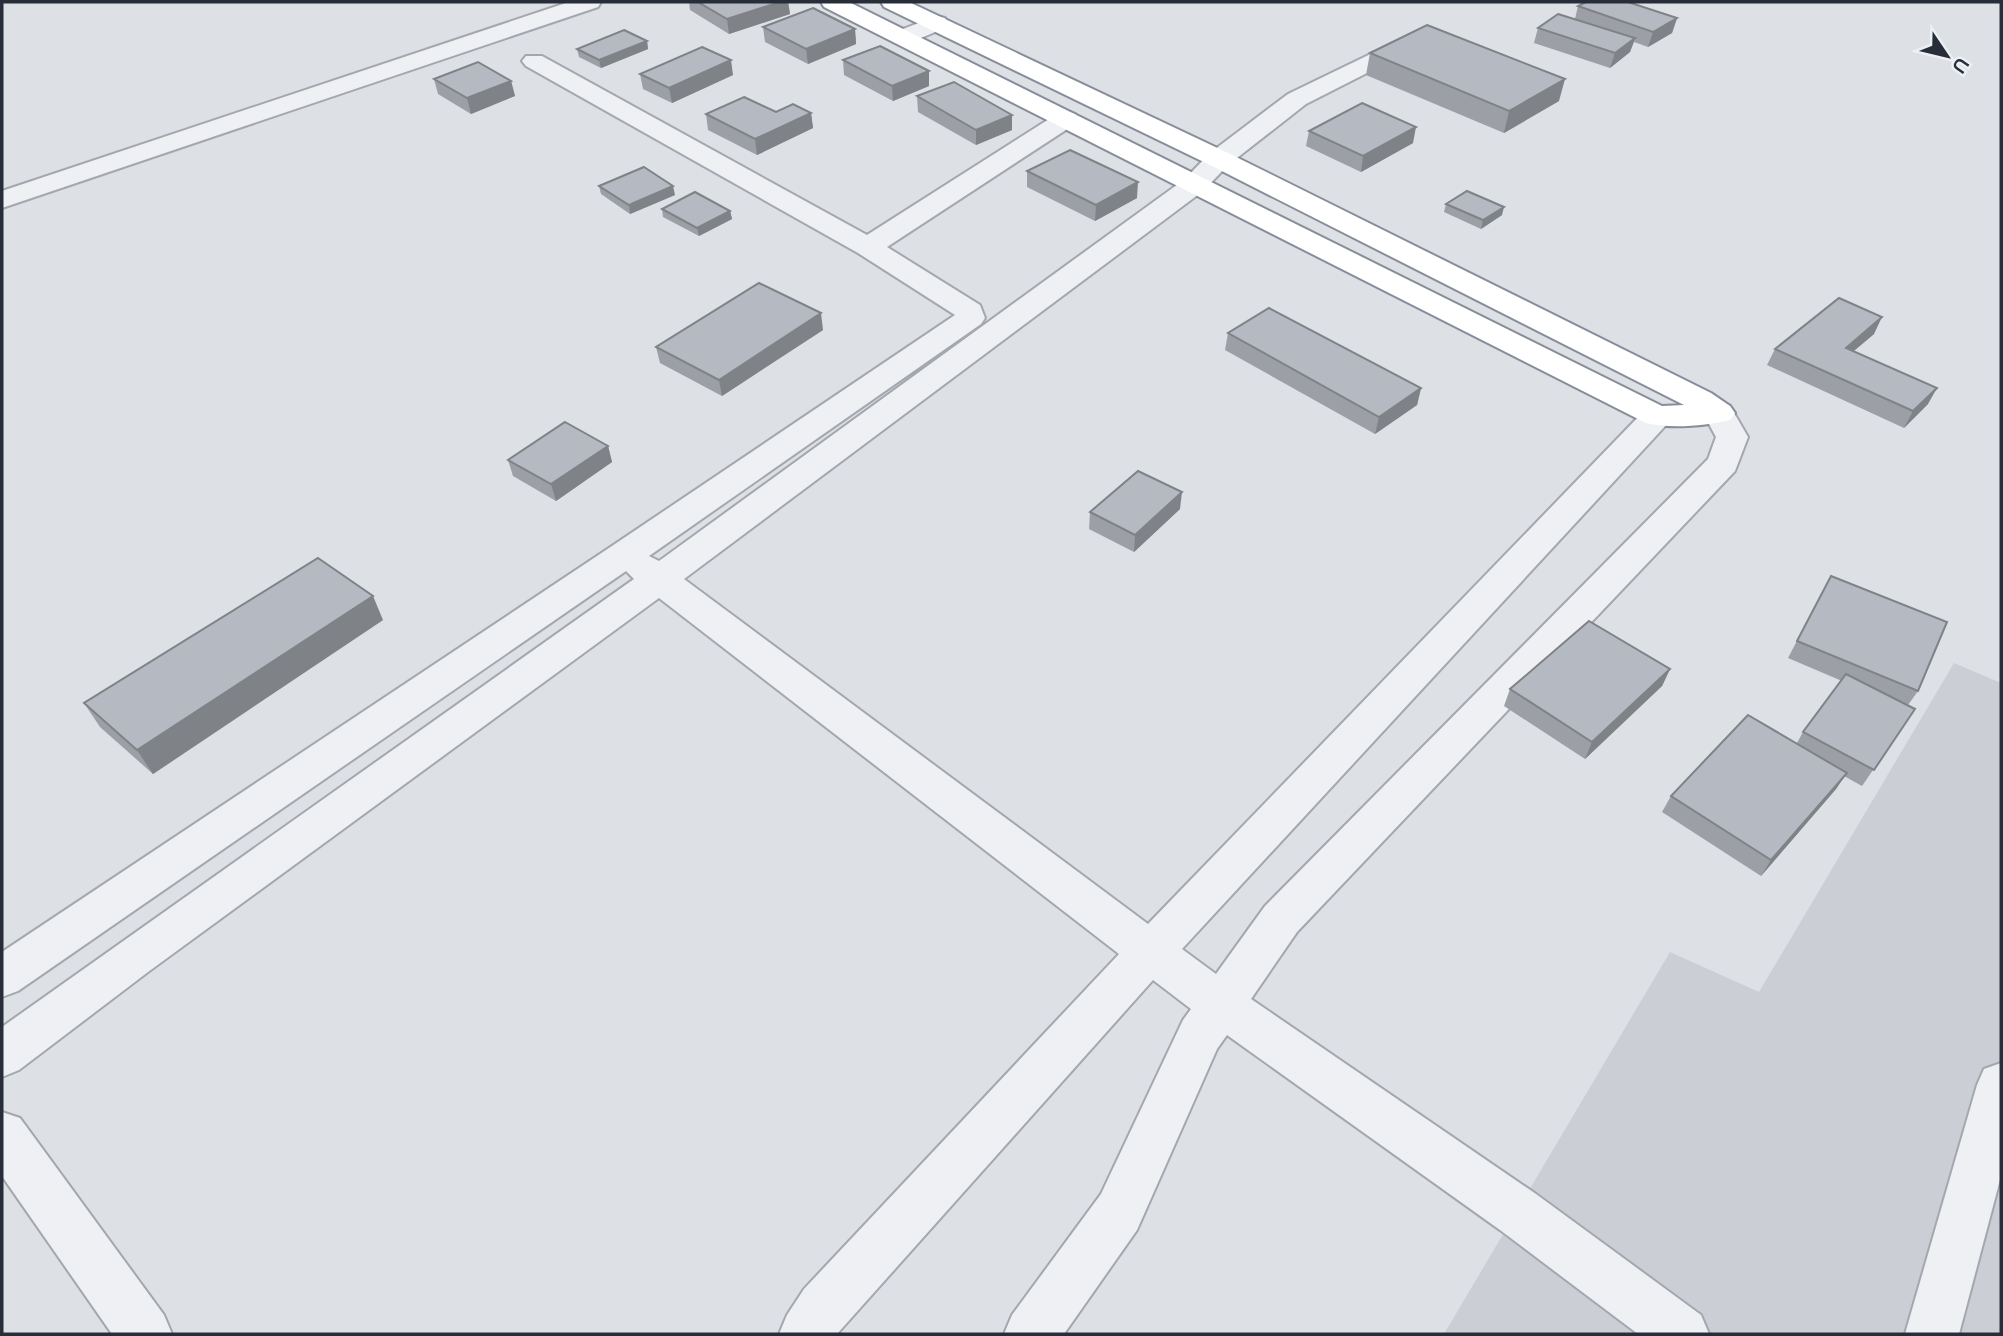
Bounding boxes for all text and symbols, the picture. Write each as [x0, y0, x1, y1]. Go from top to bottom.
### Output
north arrow [1912, 21, 1982, 91]
text: U [1947, 53, 1975, 78]

